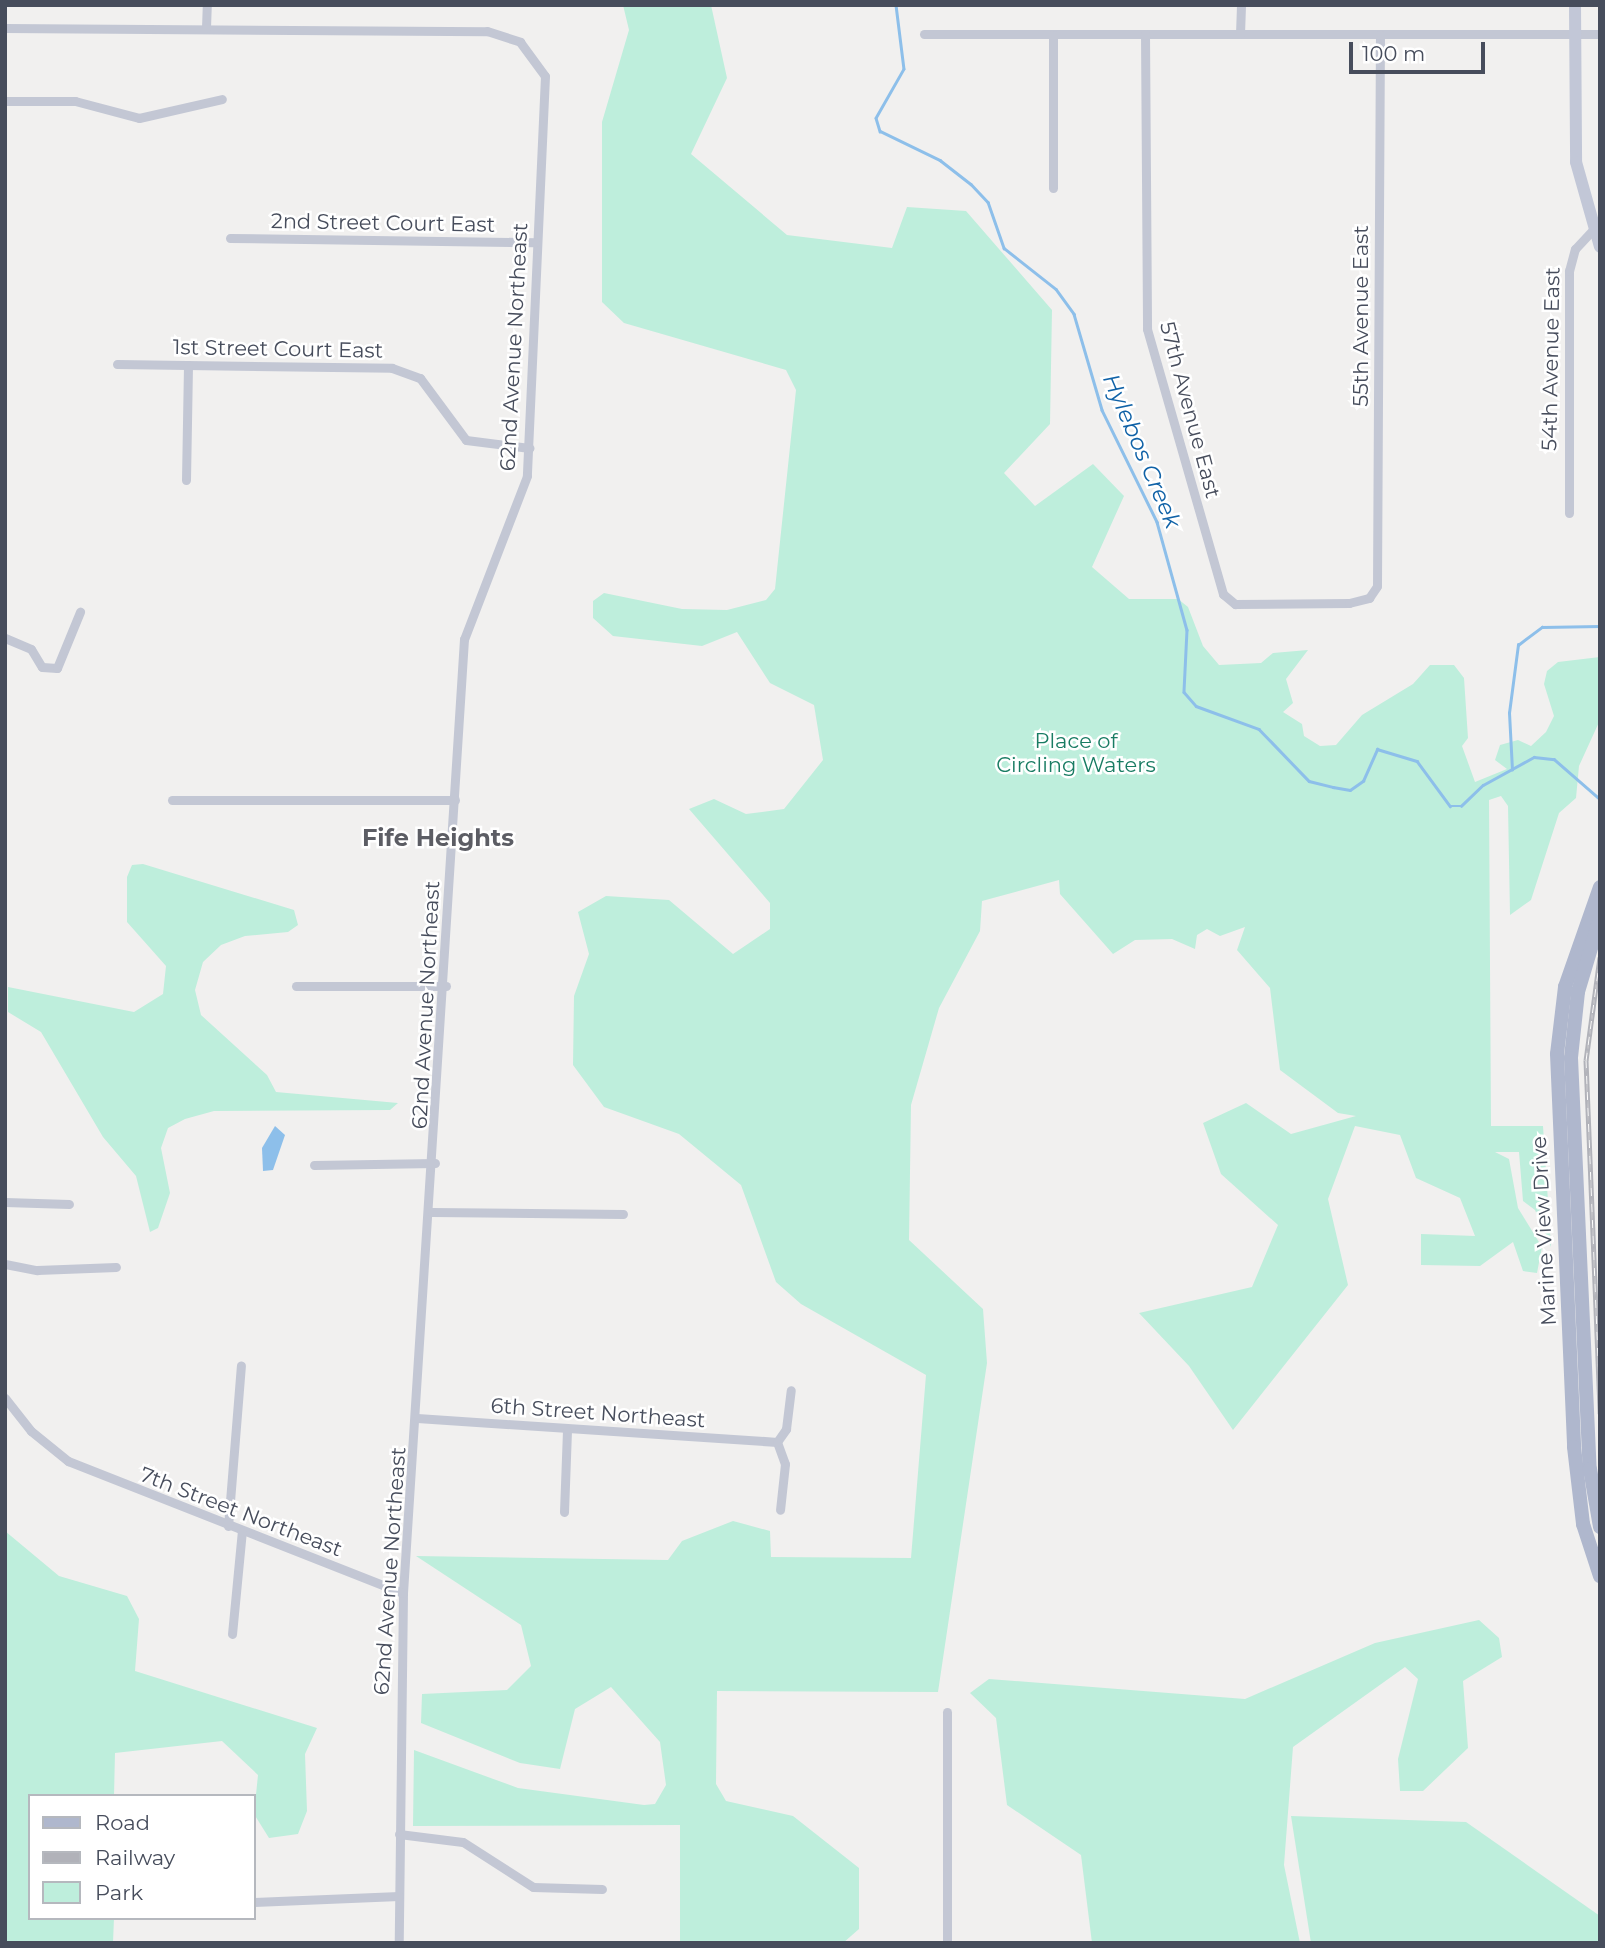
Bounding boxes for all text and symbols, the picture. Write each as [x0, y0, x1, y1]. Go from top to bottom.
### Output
scale bar [1353, 28, 1490, 72]
text: 100 m [1362, 41, 1425, 66]
street label: 2nd Street Court East [271, 208, 495, 238]
street label: 62nd Avenue Northeast [495, 222, 533, 472]
street label: 55th Avenue East [1348, 225, 1374, 407]
street label: 54th Avenue East [1537, 267, 1565, 451]
street label: 57th Avenue East [1154, 319, 1226, 501]
street label: 1st Street Court East [173, 335, 383, 363]
water label: Hylebos Creek [1097, 369, 1187, 533]
park label: Place of Circling Waters [996, 728, 1156, 778]
district label: Fife Heights [362, 824, 514, 852]
street label: 62nd Avenue Northeast [407, 880, 445, 1130]
street label: Marine View Drive [1526, 1135, 1562, 1327]
street label: 6th Street Northeast [490, 1393, 706, 1433]
street label: 62nd Avenue Northeast [369, 1446, 411, 1696]
street label: 7th Street Northeast [136, 1462, 346, 1562]
legend [28, 1794, 256, 1920]
text: Road [95, 1810, 150, 1835]
text: Railway [95, 1845, 175, 1870]
text: Park [95, 1880, 143, 1905]

